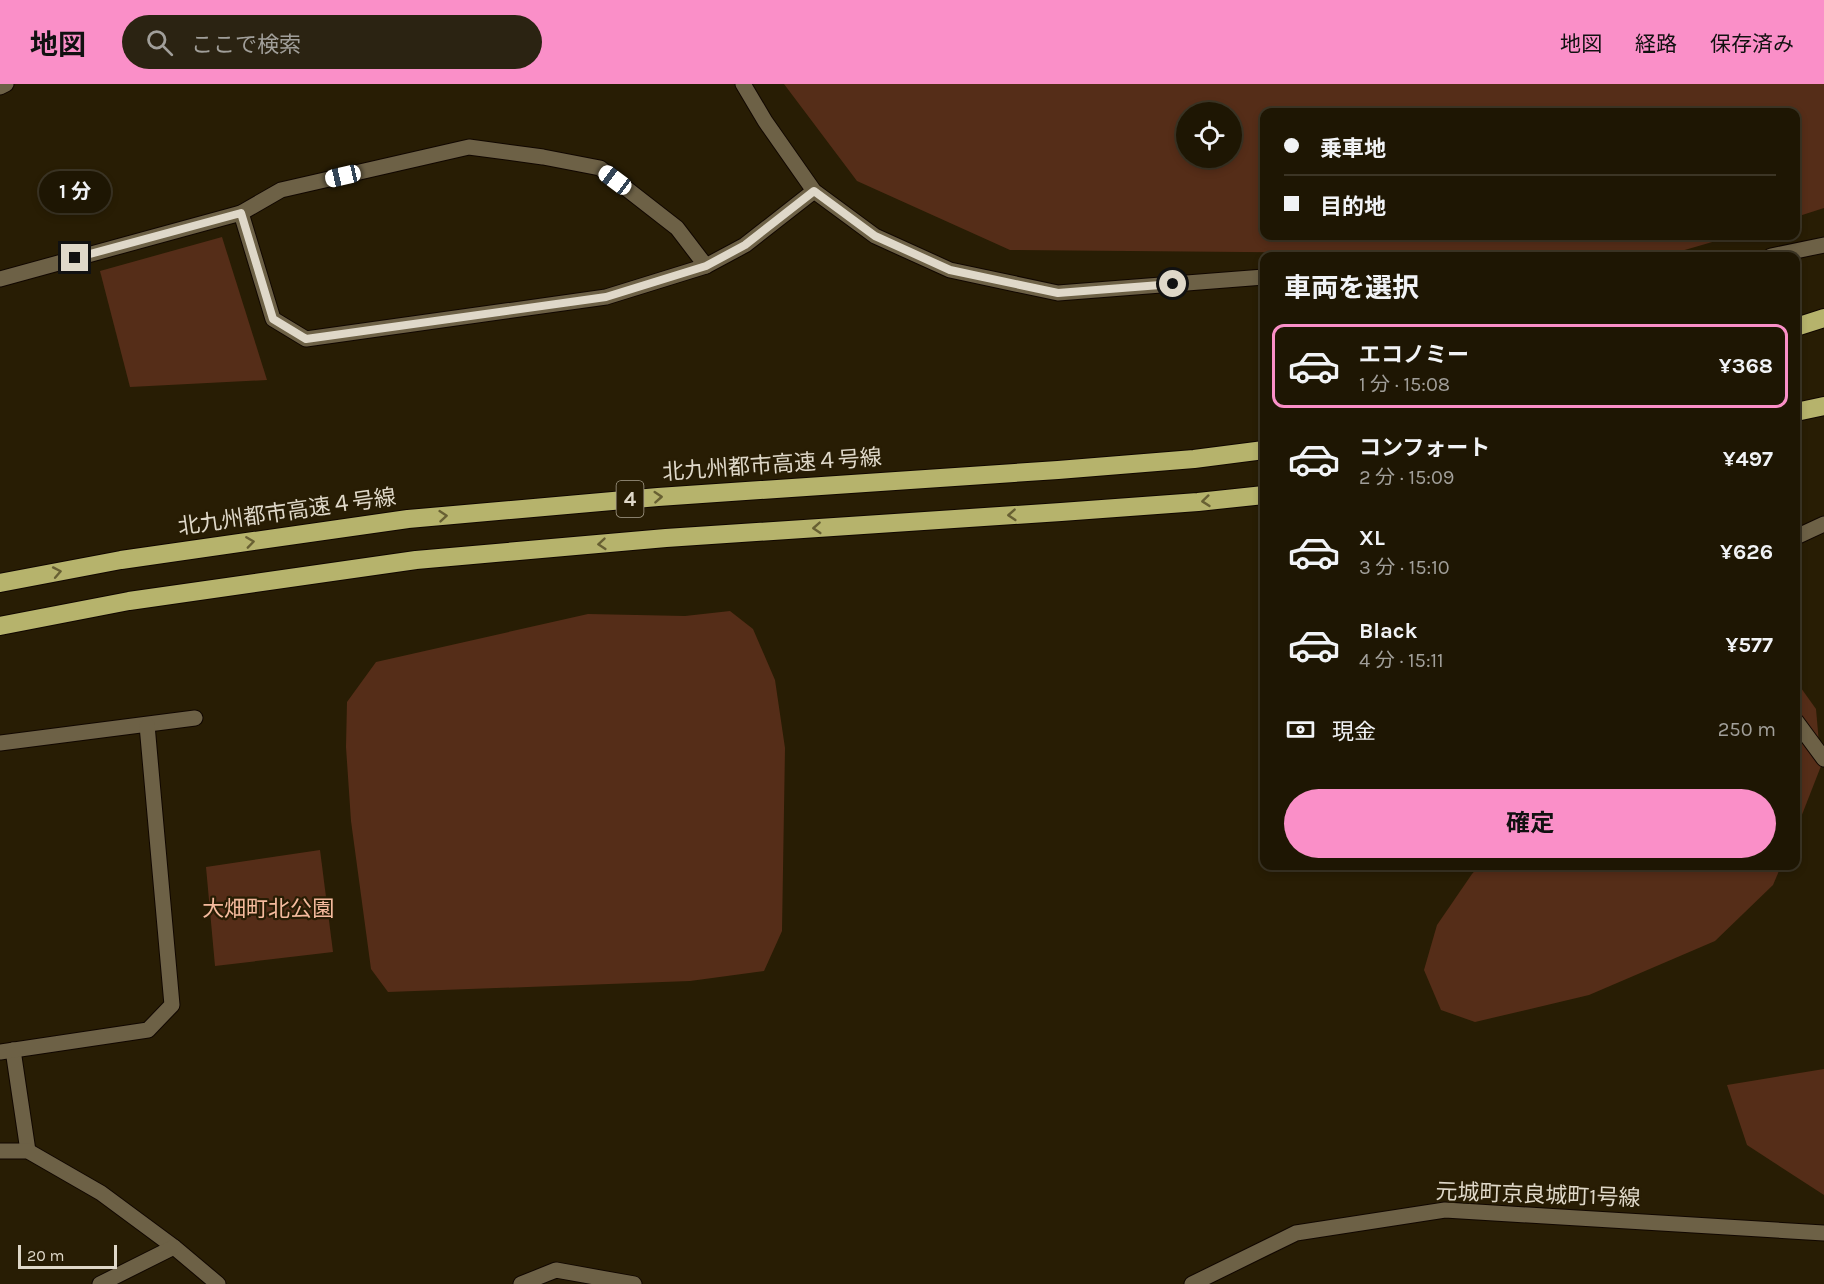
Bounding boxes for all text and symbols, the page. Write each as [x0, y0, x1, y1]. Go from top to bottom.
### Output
search box [122, 15, 542, 69]
icon: search [143, 26, 176, 59]
text: 地図 [30, 28, 86, 61]
text: ここで検索 [191, 32, 301, 58]
text: 地図 [1560, 32, 1602, 56]
text: 経路 [1635, 32, 1677, 56]
text: 保存済み [1710, 32, 1794, 56]
map controls [1176, 102, 1242, 168]
button: locate [1176, 102, 1242, 168]
text: 乗車地 [1320, 136, 1386, 162]
car [595, 162, 635, 198]
car [323, 163, 363, 189]
callout: 1 分 [39, 171, 111, 213]
text: 1 分 [59, 180, 91, 203]
text: 目的地 [1320, 194, 1386, 220]
route end [61, 244, 88, 271]
route start [1159, 270, 1186, 297]
text: 車両を選択 [1284, 272, 1419, 304]
icon: car [1287, 339, 1341, 393]
text: エコノミー [1359, 342, 1469, 368]
text: ¥368 [1719, 353, 1773, 379]
text: 1 分 · 15:08 [1359, 373, 1450, 396]
icon: car [1287, 432, 1341, 486]
text: コンフォート [1359, 435, 1490, 461]
street label: 北九州都市高速４号線 [661, 444, 883, 486]
text: ¥497 [1723, 446, 1773, 472]
text: 2 分 · 15:09 [1359, 466, 1454, 489]
road number: 4 [616, 481, 644, 517]
street label: 北九州都市高速４号線 [176, 484, 398, 540]
one-way arrow [654, 491, 663, 504]
one-way arrow [1202, 494, 1211, 507]
one-way arrow [1007, 509, 1016, 522]
one-way arrow [439, 510, 448, 523]
one-way arrow [813, 521, 822, 534]
icon: car [1287, 525, 1341, 579]
text: XL [1359, 525, 1385, 551]
one-way arrow [245, 536, 255, 548]
one-way arrow [597, 537, 606, 550]
text: ¥626 [1720, 539, 1773, 565]
text: 3 分 · 15:10 [1359, 556, 1450, 579]
one-way arrow [52, 566, 62, 579]
icon: car [1287, 618, 1341, 672]
text: Black [1359, 618, 1418, 644]
text: ¥577 [1725, 632, 1773, 658]
text: 4 分 · 15:11 [1359, 649, 1444, 672]
icon: cash [1284, 713, 1317, 746]
text: 250 m [1718, 718, 1776, 741]
text: 現金 [1332, 719, 1376, 745]
button: 確定 [1284, 789, 1776, 858]
park label: 大畑町北公園 [202, 896, 334, 922]
street label: 元城町京良城町1号線 [1435, 1178, 1641, 1212]
scale bar [18, 1242, 117, 1270]
text: 20 m [27, 1246, 65, 1265]

